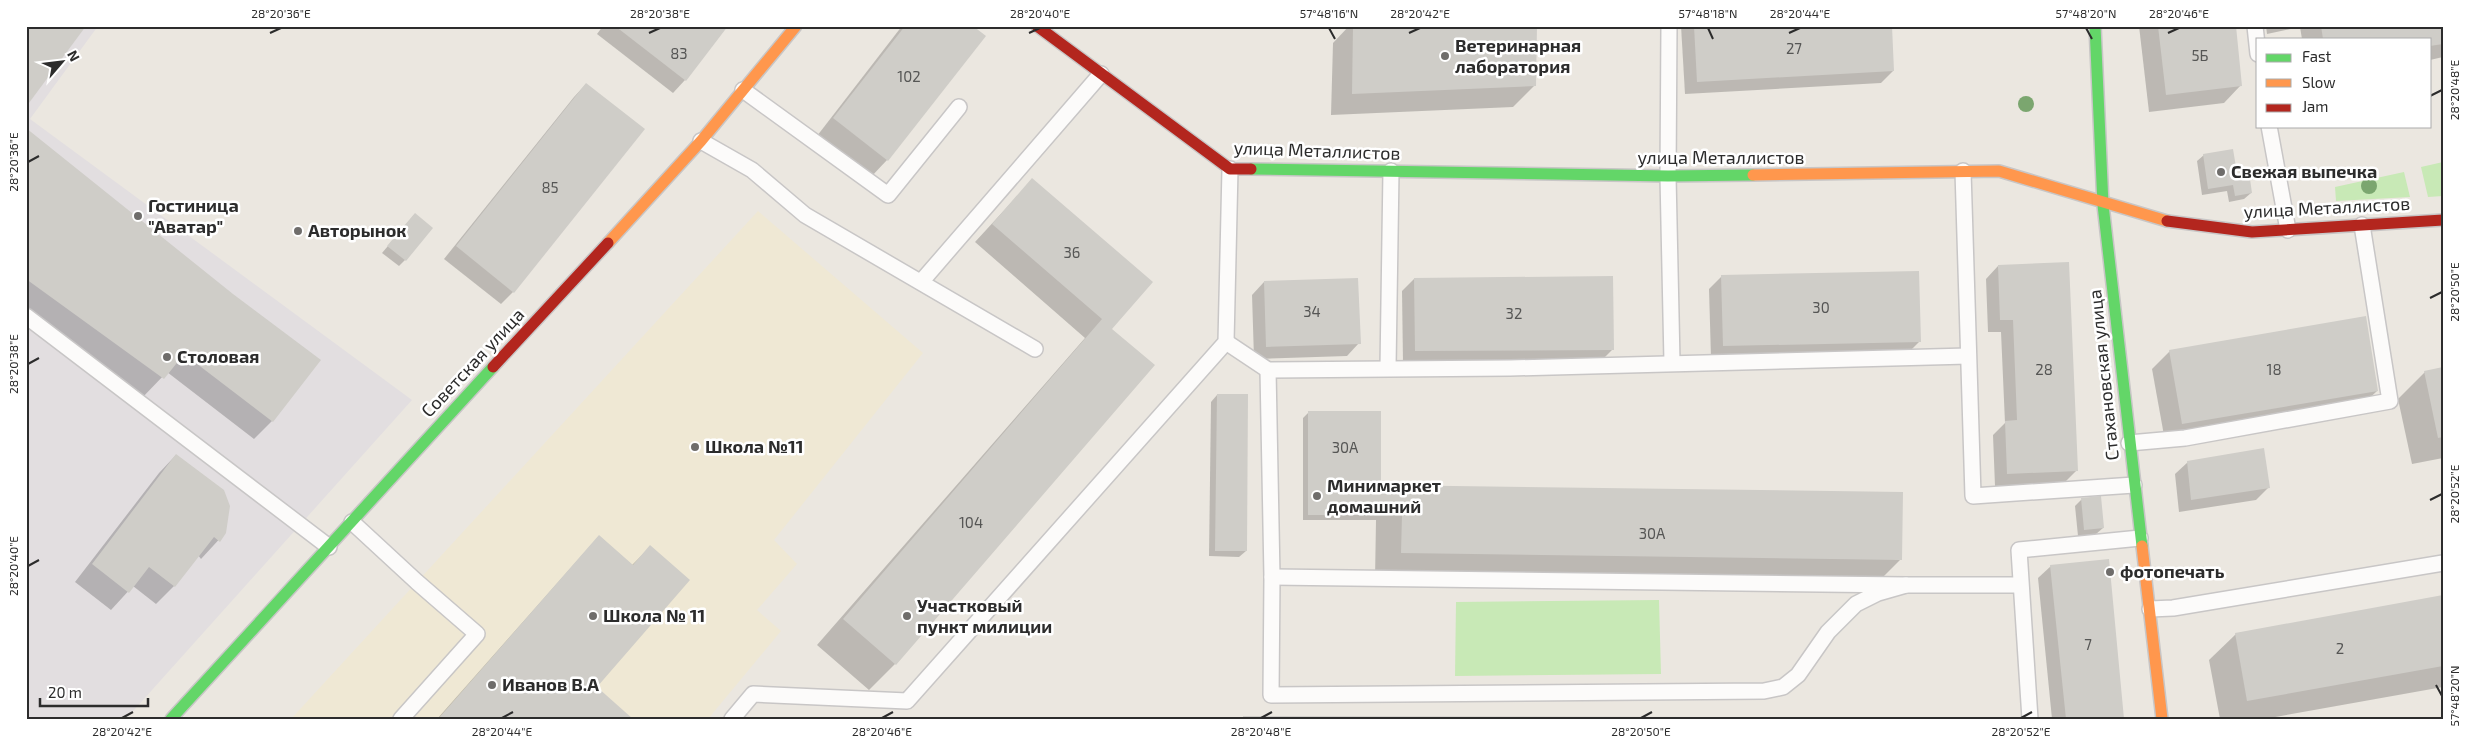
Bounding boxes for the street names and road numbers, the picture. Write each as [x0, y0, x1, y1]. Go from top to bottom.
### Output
street label: улица Металлистов [1233, 136, 1401, 164]
street label: улица Металлистов [1638, 146, 1804, 168]
street label: улица Металлистов [2243, 192, 2411, 222]
street label: Стахановская улица [2083, 289, 2123, 462]
street label: Советская улица [416, 303, 528, 421]

